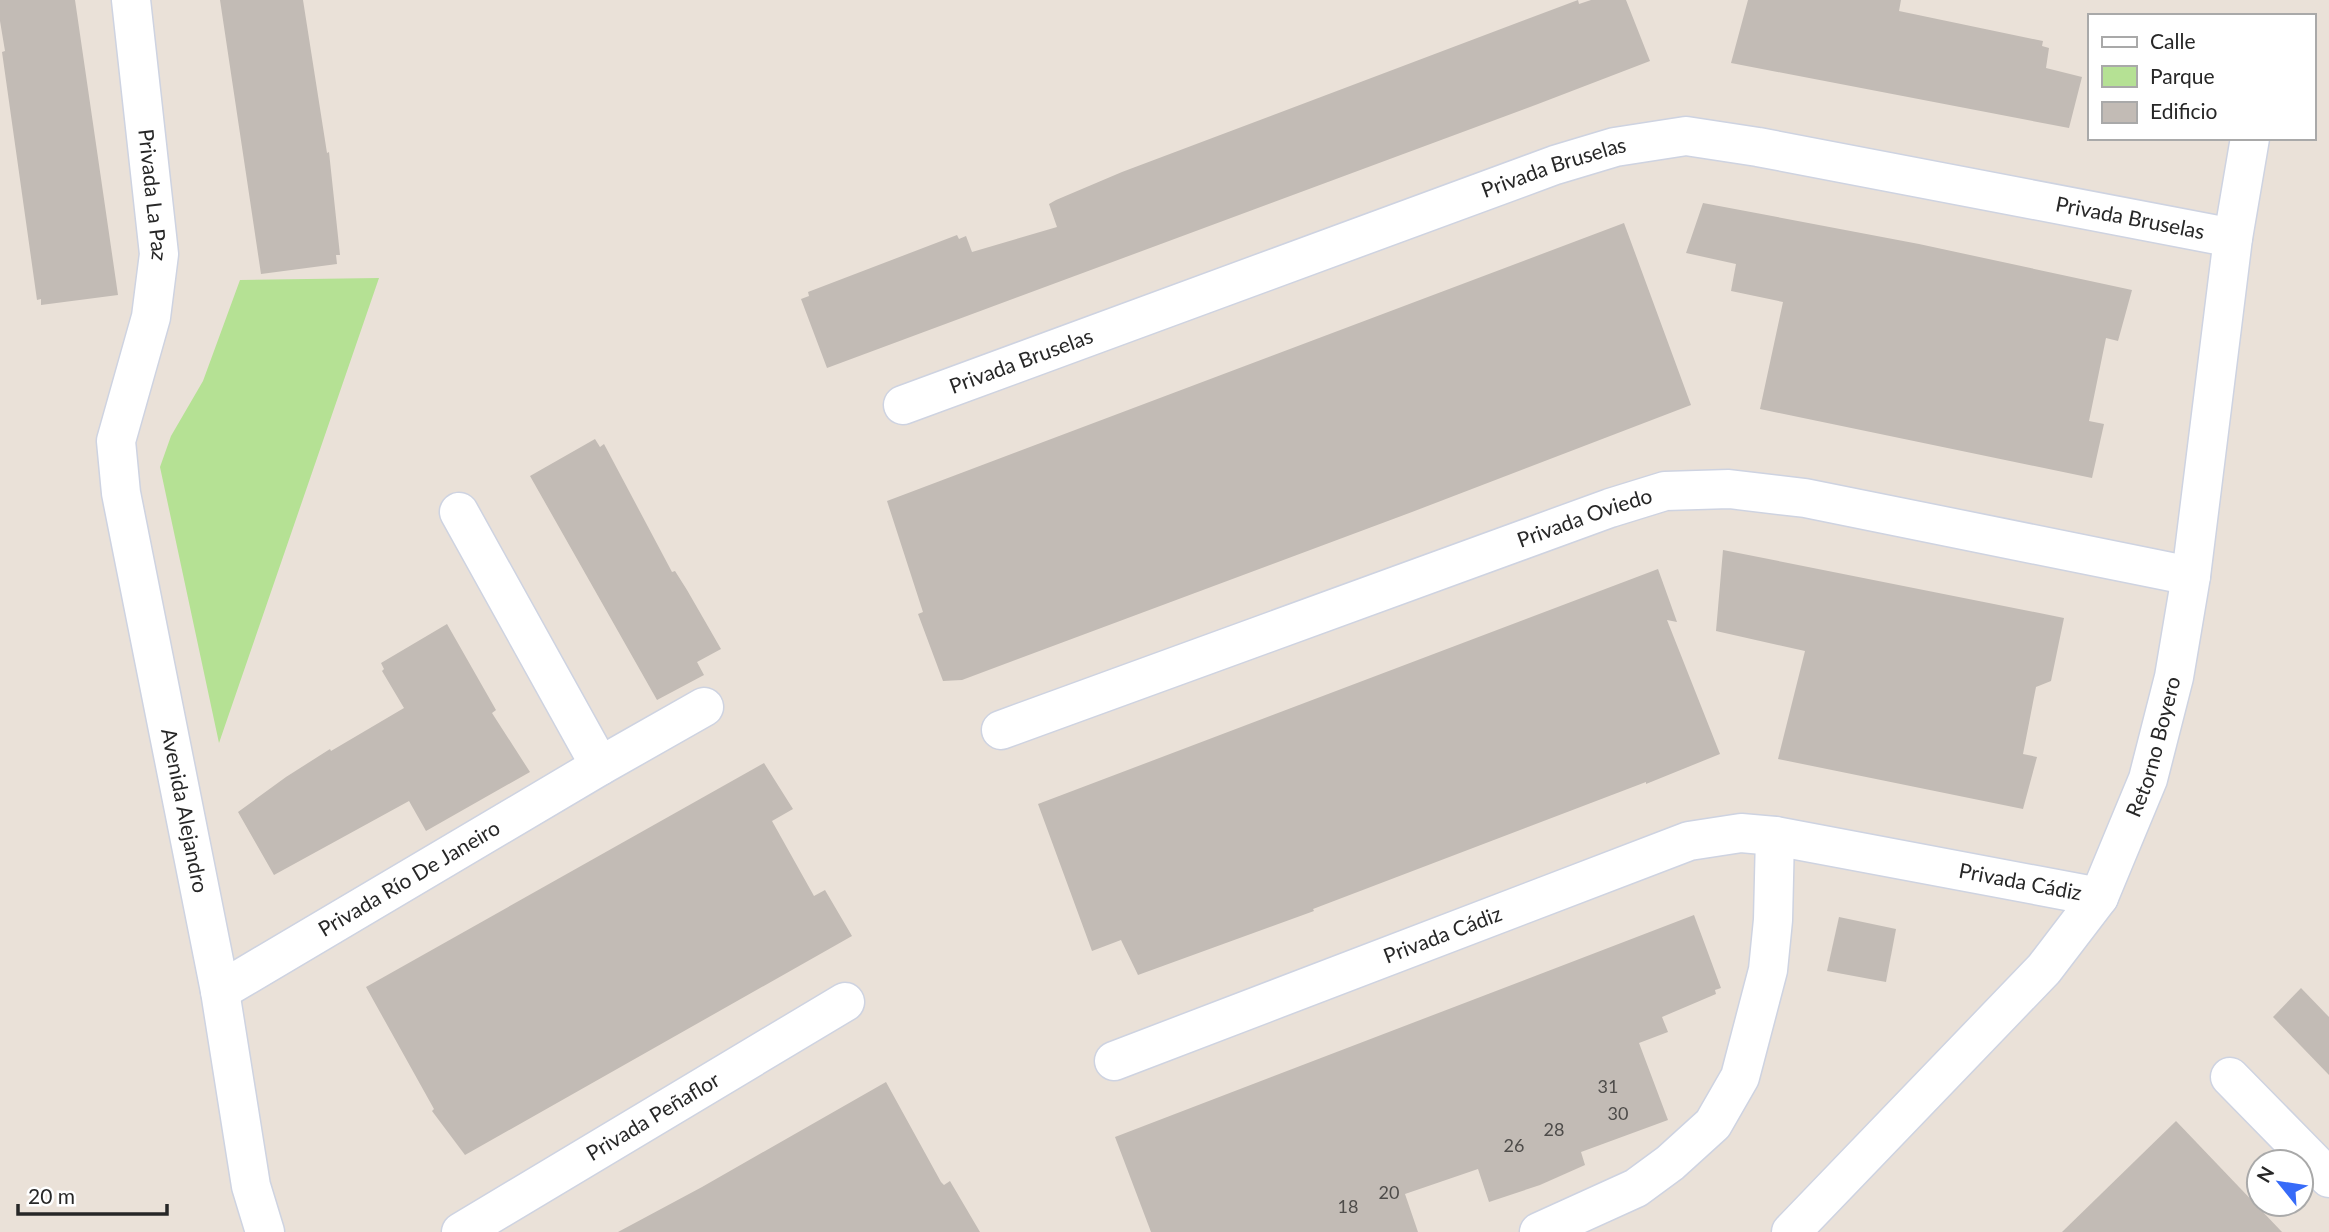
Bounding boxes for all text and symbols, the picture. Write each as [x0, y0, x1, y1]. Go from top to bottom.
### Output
legend [2088, 14, 2315, 140]
text: Calle [2150, 28, 2195, 53]
text: Parque [2150, 63, 2215, 88]
text: Edificio [2150, 98, 2218, 123]
street label: Privada La Paz [134, 127, 173, 262]
street label: Privada Bruselas [1478, 131, 1628, 202]
street label: Privada Bruselas [2054, 190, 2207, 243]
street label: Privada Bruselas [945, 322, 1096, 398]
street label: Privada Oviedo [1513, 482, 1655, 552]
street label: Retorno Boyero [2120, 673, 2185, 820]
street label: Avenida Alejandro [157, 726, 214, 895]
street label: Privada Río De Janeiro [313, 814, 504, 941]
street label: Privada Cádiz [1957, 857, 2084, 905]
street label: Privada Cádiz [1380, 900, 1505, 968]
street label: Privada Peñaflor [581, 1066, 724, 1165]
house number: 31 [1598, 1075, 1618, 1097]
house number: 30 [1608, 1102, 1628, 1124]
house number: 28 [1544, 1118, 1564, 1140]
house number: 26 [1504, 1134, 1524, 1156]
north arrow [2245, 1148, 2315, 1218]
text: N [2251, 1162, 2278, 1186]
scale bar [18, 1172, 166, 1216]
house number: 20 [1379, 1181, 1399, 1203]
text: 20 m [28, 1183, 75, 1208]
house number: 18 [1338, 1195, 1358, 1217]

